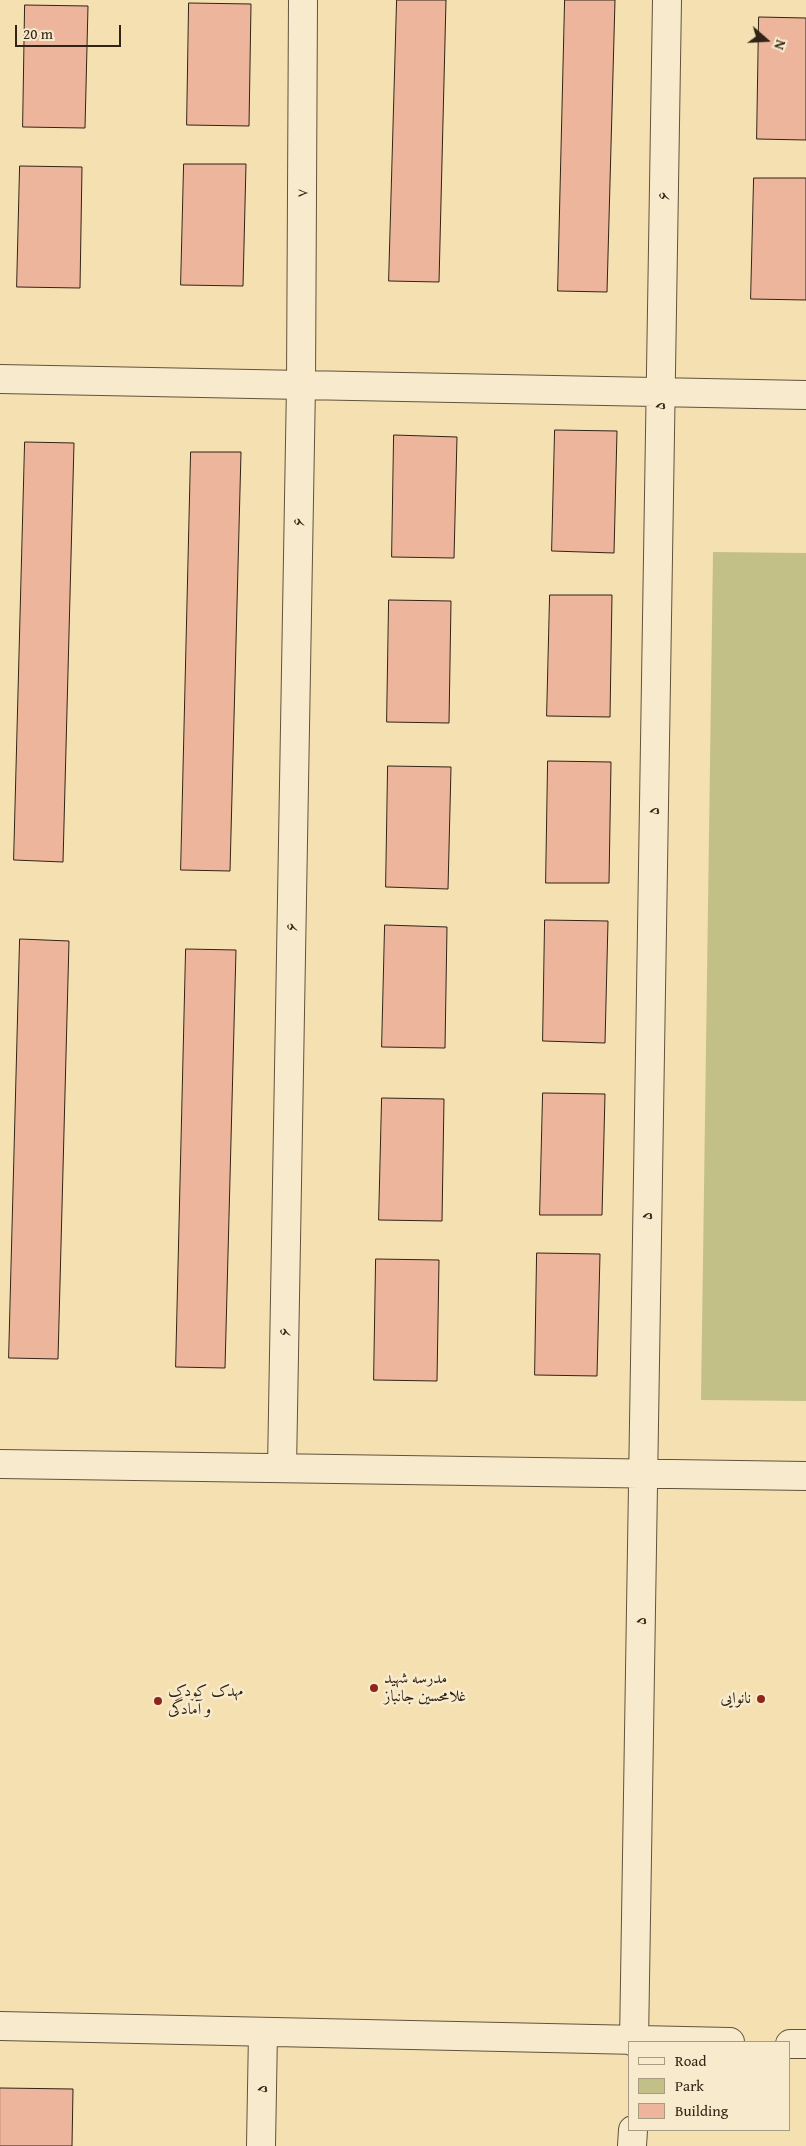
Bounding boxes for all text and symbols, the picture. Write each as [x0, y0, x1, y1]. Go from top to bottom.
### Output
scale bar [18, 15, 124, 47]
north arrow [741, 15, 791, 65]
text: 20 m [23, 23, 53, 44]
text: N [769, 37, 791, 53]
street label: ۷ [292, 188, 312, 198]
street label: ۶ [654, 191, 674, 201]
street label: ۵ [650, 401, 670, 411]
street label: ۶ [289, 517, 309, 527]
street label: ۵ [644, 806, 664, 816]
street label: ۶ [282, 922, 302, 932]
street label: ۵ [637, 1211, 657, 1221]
street label: ۶ [275, 1327, 295, 1337]
street label: ۵ [631, 1616, 651, 1626]
place label: مدرسه شهید غلامحسین جانباز [384, 1669, 466, 1707]
place label: مهدک کودک و آمادگی [168, 1682, 243, 1720]
marker: مدرسه شهید غلامحسین جانباز [368, 1682, 380, 1694]
place label: نانوایی [721, 1689, 751, 1709]
marker: نانوایی [755, 1693, 767, 1705]
marker: مهدک کودک و آمادگی [152, 1695, 164, 1707]
legend [628, 2041, 791, 2131]
text: Road [675, 2050, 706, 2071]
text: Park [675, 2075, 704, 2096]
street label: ۵ [252, 2084, 272, 2094]
text: Building [675, 2100, 728, 2121]

